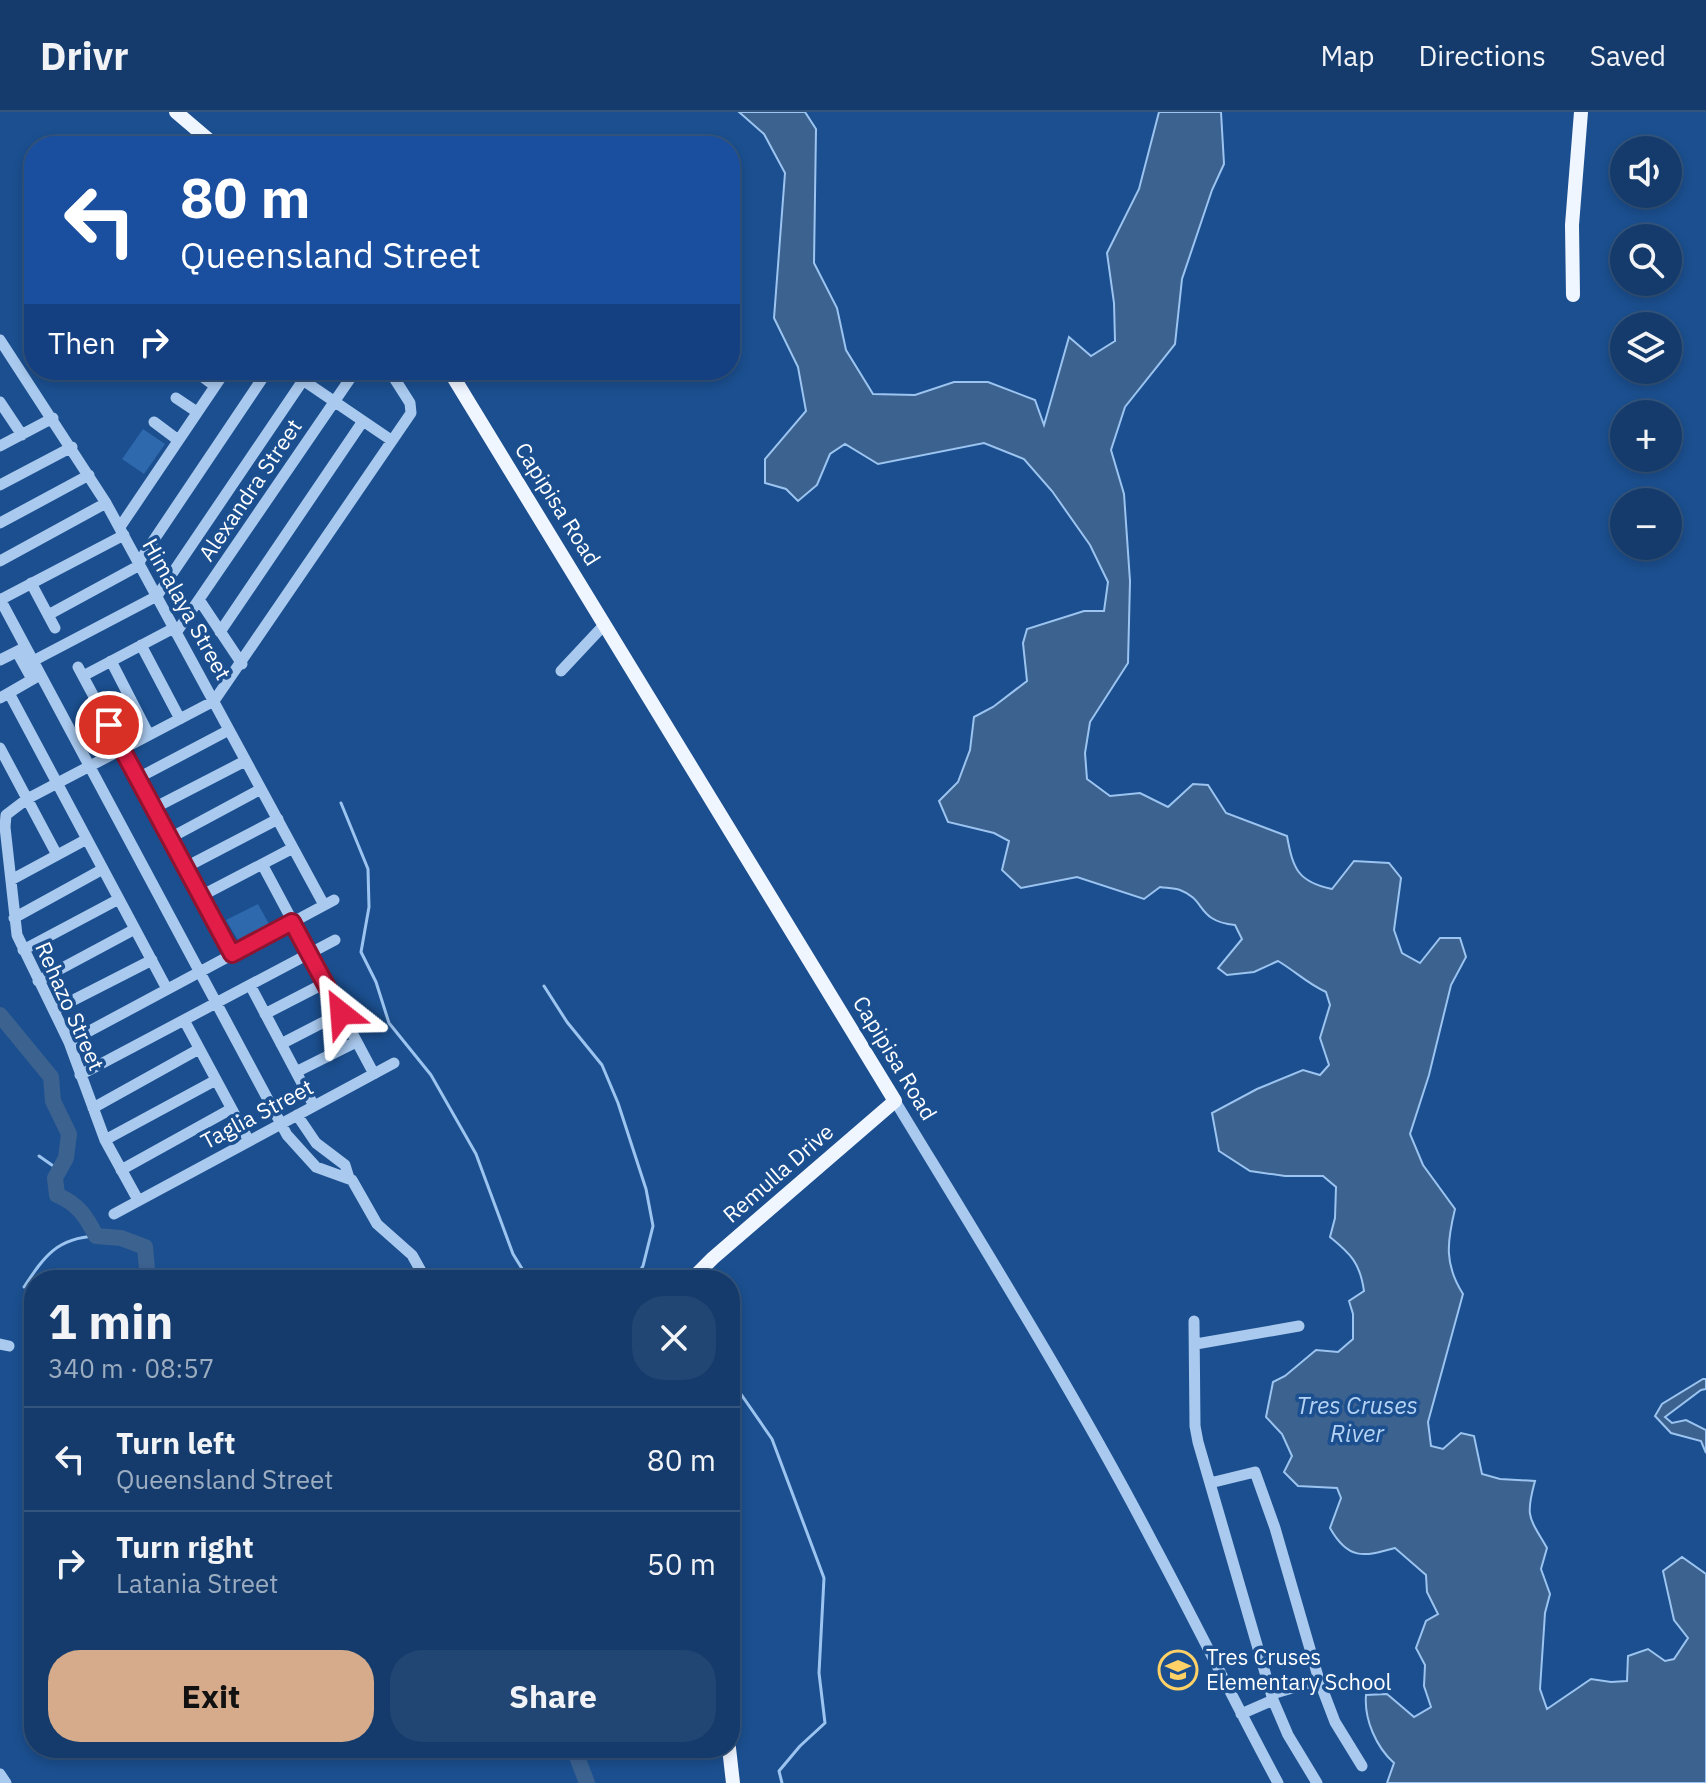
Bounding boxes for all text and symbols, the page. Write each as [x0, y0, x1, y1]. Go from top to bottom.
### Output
text: Drivr [40, 31, 129, 80]
text: Map [1320, 37, 1374, 74]
text: Directions [1418, 37, 1546, 74]
text: Saved [1590, 37, 1666, 74]
map controls [1610, 136, 1682, 560]
button: sound [1610, 136, 1682, 208]
text: 80 m [180, 161, 310, 233]
icon: left [48, 168, 152, 272]
button: search [1610, 224, 1682, 296]
text: Queensland Street [180, 231, 481, 278]
button: layers [1610, 312, 1682, 384]
icon: right [132, 320, 176, 364]
text: Then [48, 323, 116, 362]
button: + [1610, 400, 1682, 472]
street label: Alexandra Street [191, 413, 308, 566]
street label: Capipisa Road [509, 437, 608, 571]
button: − [1610, 488, 1682, 560]
street label: Himalaya Street [137, 533, 238, 685]
pin [75, 691, 143, 759]
icon: arrive [87, 703, 131, 747]
street label: Rehazo Street [29, 937, 112, 1075]
position arrow [299, 971, 383, 1055]
street label: Capipisa Road [847, 990, 944, 1125]
street label: Taglia Street [196, 1072, 318, 1155]
street label: Remulla Drive [716, 1117, 839, 1229]
text: 1 min [48, 1290, 173, 1352]
button: close [632, 1296, 716, 1380]
text: 340 m · 08:57 [48, 1351, 214, 1385]
water label: Tres Cruses River [1296, 1389, 1418, 1449]
text: Turn left [116, 1423, 235, 1462]
icon: left [48, 1437, 92, 1481]
text: 80 m [647, 1440, 716, 1479]
text: Queensland Street [116, 1462, 333, 1496]
text: Turn right [116, 1527, 254, 1566]
icon: right [48, 1541, 92, 1585]
text: 50 m [647, 1544, 716, 1583]
text: Latania Street [116, 1566, 279, 1600]
place label: Tres Cruses Elementary School [1206, 1642, 1392, 1696]
school or university icon: Tres Cruses Elementary School [1157, 1649, 1199, 1691]
button: Exit [48, 1650, 374, 1742]
button: Share [390, 1650, 716, 1742]

